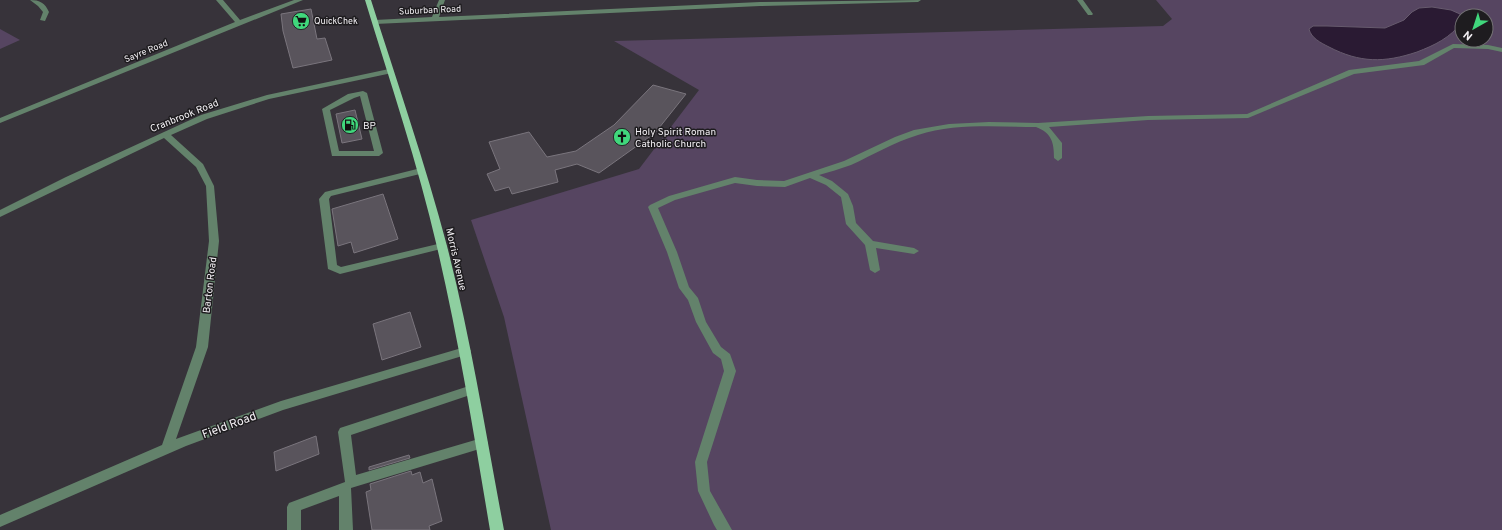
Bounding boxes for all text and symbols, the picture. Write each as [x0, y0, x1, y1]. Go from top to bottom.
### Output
street label: Suburban Road [399, 3, 461, 18]
north arrow [1454, 8, 1494, 48]
supermarket icon: QuickChek [291, 11, 311, 31]
place label: QuickChek [314, 16, 358, 27]
text: N [1461, 27, 1476, 43]
street label: Sayre Road [123, 38, 170, 65]
street label: Cranbrook Road [149, 97, 221, 136]
fuel station icon: BP [340, 115, 360, 135]
place label: BP [363, 120, 376, 133]
place label: Holy Spirit Roman Catholic Church [635, 126, 716, 151]
church icon: Holy Spirit Roman Catholic Church [612, 127, 632, 147]
street label: Morris Avenue [442, 227, 469, 292]
street label: Barton Road [201, 256, 220, 314]
street label: Field Road [200, 409, 259, 443]

